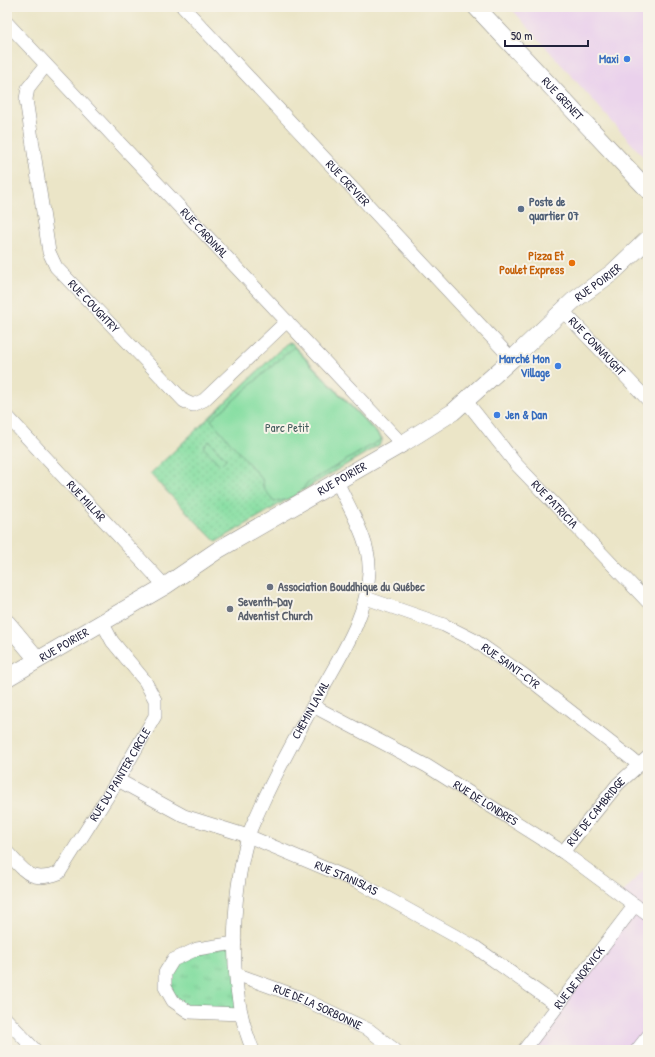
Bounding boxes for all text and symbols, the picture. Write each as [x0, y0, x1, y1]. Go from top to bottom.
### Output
scale bar [505, 22, 588, 48]
text: 50 m [511, 27, 532, 44]
place label: Maxi [599, 50, 619, 67]
marker: Maxi [622, 54, 632, 64]
street label: RUE GRENET [538, 73, 588, 124]
street label: RUE CREVIER [322, 156, 374, 210]
place label: Poste de quartier 07 [529, 193, 579, 225]
street label: RUE CARDINAL [177, 204, 233, 262]
marker: Poste de quartier 07 [516, 204, 526, 214]
place label: Pizza Et Poulet Express [499, 247, 565, 279]
marker: Pizza Et Poulet Express [567, 258, 577, 268]
street label: RUE POIRIER [571, 259, 625, 305]
street label: RUE COUGHTRY [64, 276, 124, 337]
street label: RUE CONNAUGHT [565, 313, 630, 380]
place label: Marché Mon Village [499, 350, 551, 382]
marker: Marché Mon Village [553, 361, 563, 371]
place label: Jen & Dan [505, 406, 548, 423]
marker: Jen & Dan [492, 410, 502, 420]
park label: Parc Petit [265, 419, 310, 436]
street label: RUE POIRIER [314, 457, 370, 499]
street label: RUE MILLAR [63, 476, 110, 525]
street label: RUE PATRICIA [528, 476, 582, 532]
place label: Association Bouddhique du Québec [278, 578, 425, 596]
marker: Association Bouddhique du Québec [265, 582, 275, 592]
place label: Seventh-Day Adventist Church [238, 593, 314, 624]
marker: Seventh-Day Adventist Church [225, 604, 235, 614]
street label: RUE POIRIER [36, 623, 92, 665]
street label: RUE SAINT-CYR [478, 639, 544, 693]
street label: CHEMIN LAVAL [287, 677, 333, 742]
street label: RUE DU PAINTER CIRCLE [85, 724, 155, 824]
street label: RUE DE CAMBRIDGE [562, 772, 629, 850]
street label: RUE DE LONDRES [450, 776, 522, 830]
street label: RUE STANISLAS [312, 856, 382, 900]
street label: RUE DE NORVICK [549, 942, 609, 1012]
street label: RUE DE LA SORBONNE [271, 979, 366, 1034]

